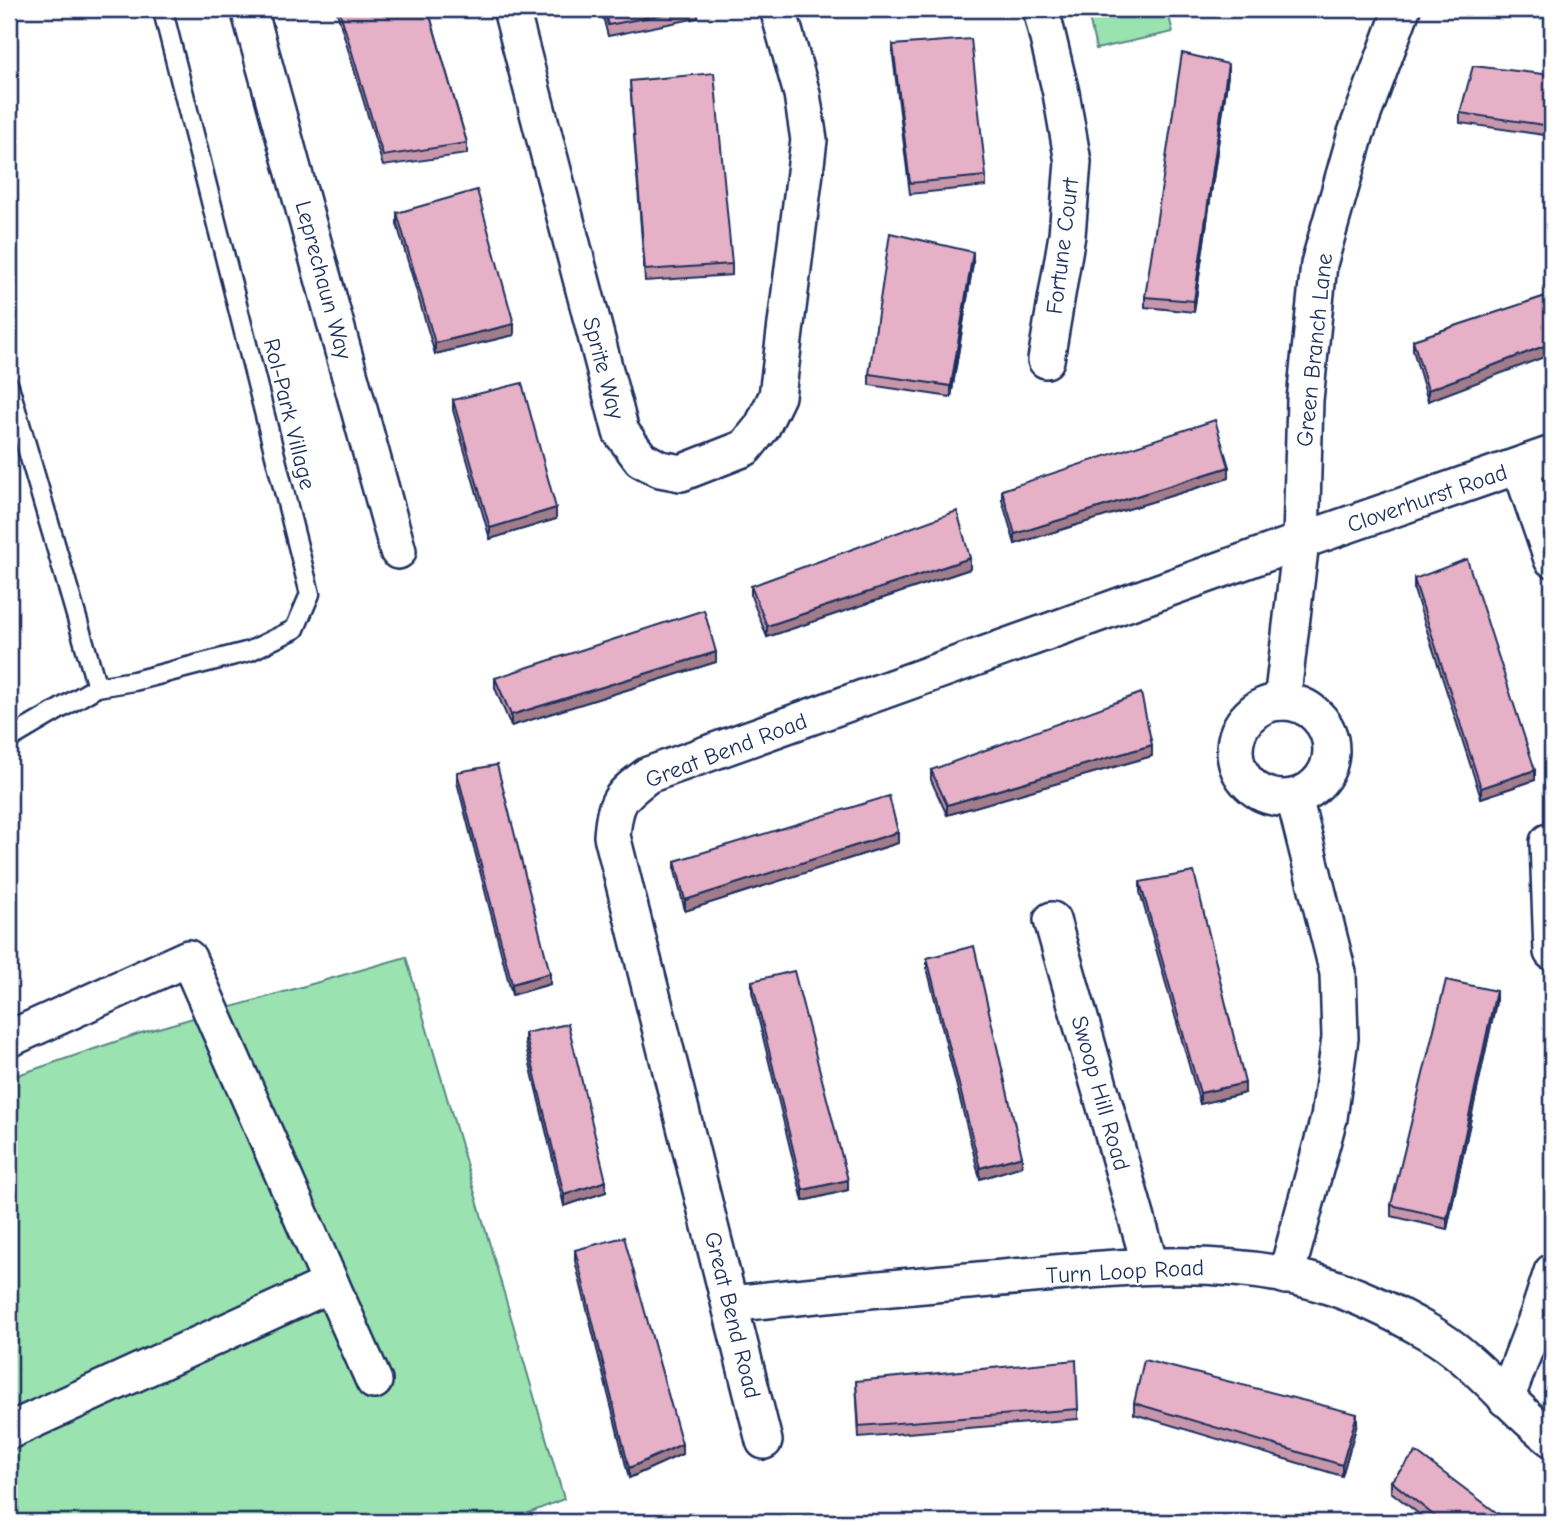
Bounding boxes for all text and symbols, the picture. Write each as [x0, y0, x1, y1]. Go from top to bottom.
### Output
street label: Fortune Court [1041, 175, 1084, 316]
street label: Leprechaun Way [289, 198, 358, 363]
street label: Green Branch Lane [1291, 252, 1338, 448]
street label: Sprite Way [577, 314, 630, 423]
street label: Rol-Park Village [258, 336, 321, 493]
street label: Cloverhurst Road [1344, 458, 1511, 539]
street label: Great Bend Road [642, 707, 811, 794]
street label: Swoop Hill Road [1066, 1013, 1135, 1174]
street label: Great Bend Road [699, 1229, 766, 1401]
street label: Turn Loop Road [1045, 1254, 1205, 1289]

